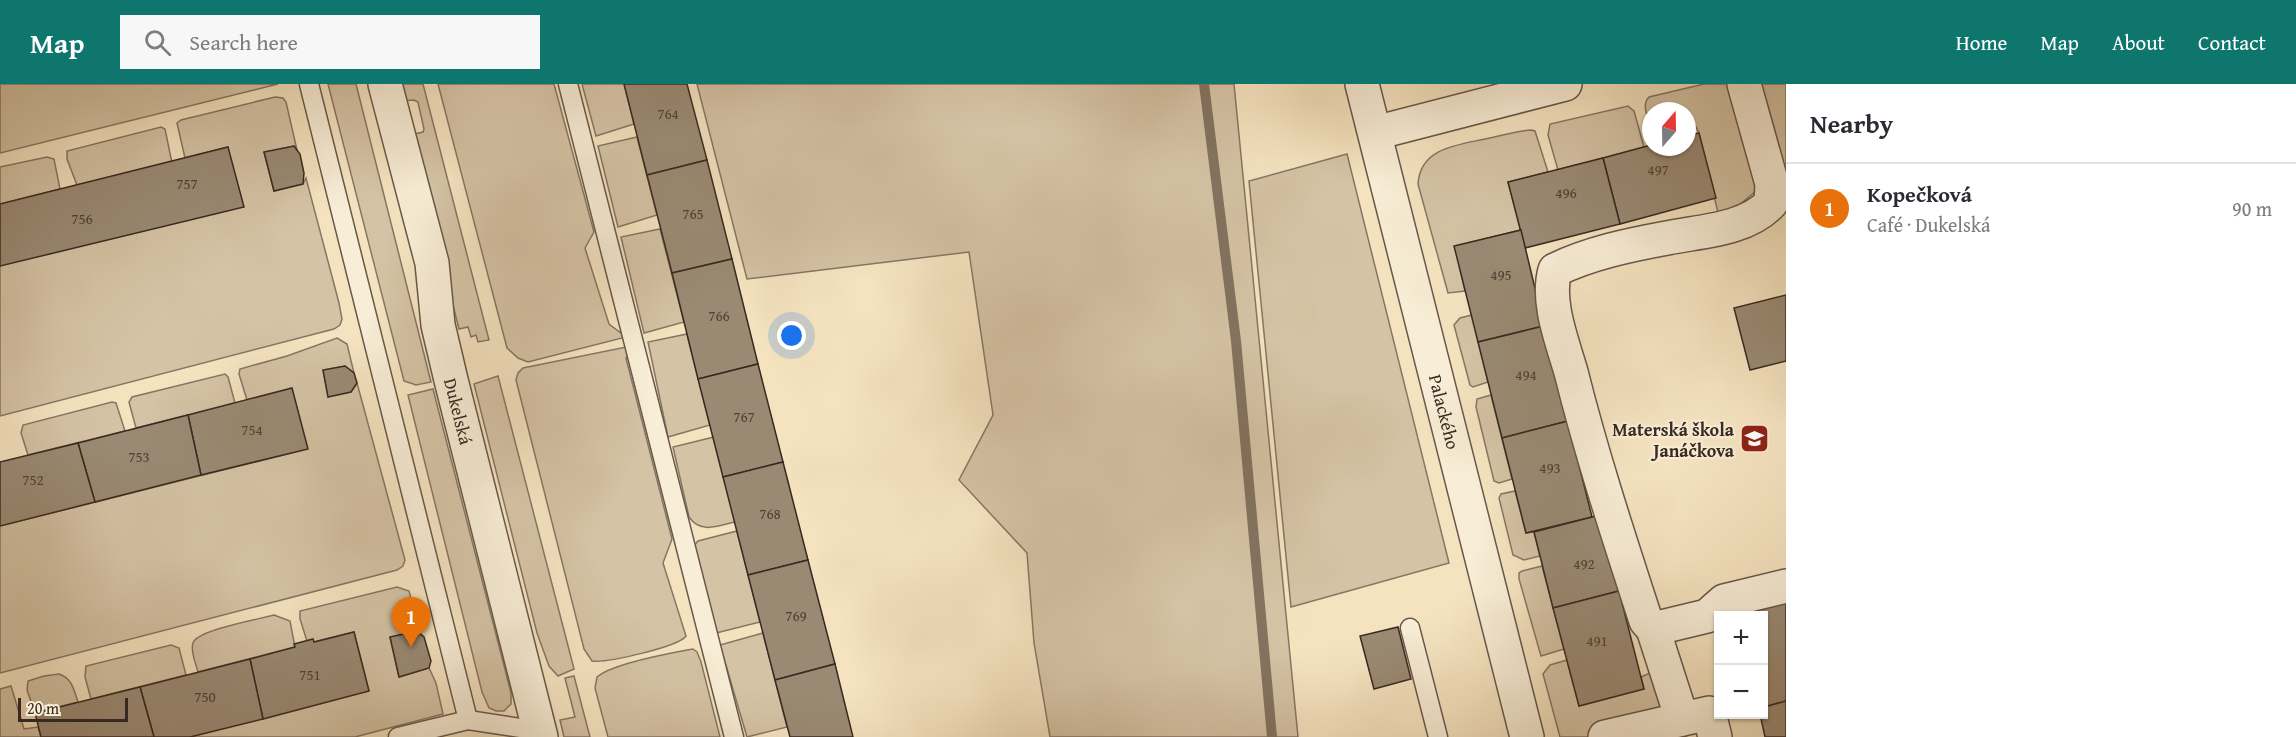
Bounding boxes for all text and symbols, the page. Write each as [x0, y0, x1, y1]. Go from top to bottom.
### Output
search box [120, 15, 540, 69]
text: Map [30, 22, 84, 63]
icon: search [141, 26, 174, 59]
text: Search here [189, 26, 298, 58]
text: Home [1956, 27, 2007, 58]
text: Map [2040, 27, 2079, 58]
text: About [2112, 27, 2165, 58]
text: Contact [2198, 27, 2266, 58]
north arrow [1642, 102, 1696, 156]
house number: 764 [657, 103, 679, 124]
text: Nearby [1810, 104, 1893, 143]
house number: 497 [1647, 159, 1669, 180]
house number: 757 [176, 173, 198, 194]
text: Kopečková [1867, 178, 1972, 210]
house number: 496 [1555, 182, 1577, 203]
text: 1 [1824, 194, 1835, 223]
text: 90 m [2232, 194, 2272, 223]
house number: 765 [682, 203, 704, 224]
house number: 756 [71, 208, 93, 229]
text: Café · Dukelská [1867, 210, 1991, 239]
house number: 495 [1490, 264, 1512, 285]
house number: 766 [708, 305, 730, 326]
your location [777, 321, 806, 350]
house number: 494 [1515, 364, 1537, 385]
street label: Palackého [1422, 371, 1467, 452]
street label: Dukelská [437, 375, 480, 448]
house number: 767 [733, 406, 755, 427]
place label: Materská škola Janáčkova [1612, 416, 1735, 464]
house number: 754 [241, 419, 263, 440]
school or university icon: Materská škola Janáčkova [1739, 423, 1771, 455]
house number: 753 [128, 446, 150, 467]
house number: 493 [1539, 457, 1561, 478]
house number: 752 [22, 469, 44, 490]
house number: 768 [759, 503, 781, 524]
house number: 492 [1573, 553, 1595, 574]
pin: 1 [392, 598, 430, 647]
house number: 769 [785, 605, 807, 626]
map controls [1714, 611, 1768, 719]
button: + [1714, 611, 1768, 665]
house number: 491 [1586, 630, 1608, 651]
house number: 751 [299, 664, 321, 685]
button: − [1714, 665, 1768, 719]
house number: 750 [194, 686, 216, 707]
scale bar [18, 695, 128, 722]
text: 20 m [27, 696, 59, 720]

